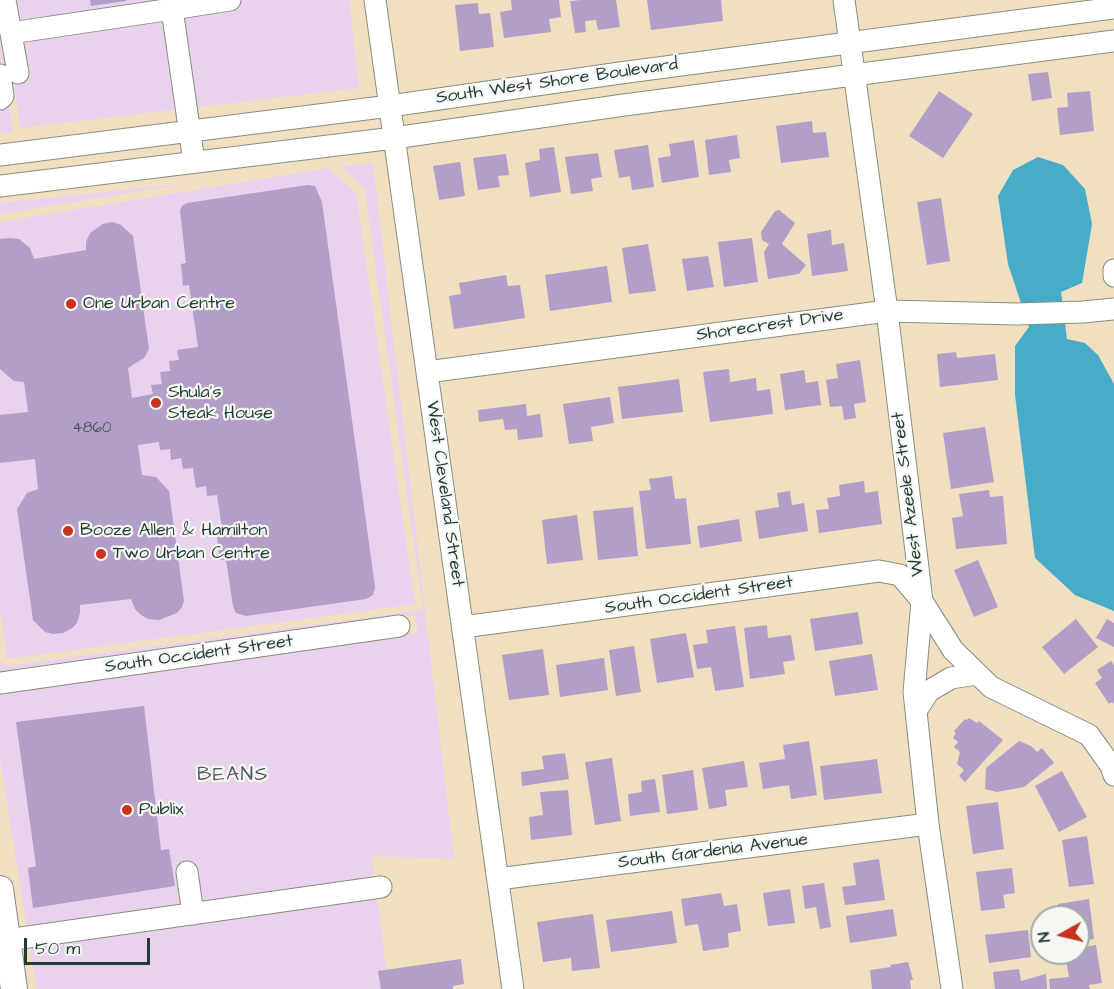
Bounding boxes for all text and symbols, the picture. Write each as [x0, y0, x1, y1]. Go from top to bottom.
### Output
street label: South West Shore Boulevard [435, 54, 679, 110]
place label: One Urban Centre [83, 293, 235, 315]
marker: One Urban Centre [64, 297, 78, 311]
street label: Shorecrest Drive [695, 305, 845, 347]
place label: Shula's Steak House [168, 382, 273, 424]
marker: Shula's Steak House [149, 396, 163, 410]
street label: West Cleveland Street [420, 400, 468, 588]
street label: West Azeele Street [888, 411, 930, 577]
house number: 4860 [73, 420, 111, 438]
place label: Booze Allen & Hamilton [80, 520, 267, 542]
marker: Booze Allen & Hamilton [61, 524, 75, 538]
place label: Two Urban Centre [113, 543, 270, 565]
marker: Two Urban Centre [94, 547, 108, 561]
street label: South Occident Street [604, 572, 794, 620]
street label: South Occident Street [104, 631, 294, 679]
district label: BEANS [197, 764, 269, 788]
place label: Publix [139, 799, 184, 821]
marker: Publix [120, 803, 134, 817]
street label: South Gardenia Avenue [617, 830, 809, 874]
north arrow [1030, 905, 1090, 965]
scale bar [27, 926, 153, 964]
text: N [1033, 931, 1056, 944]
text: 50 m [35, 936, 80, 961]

